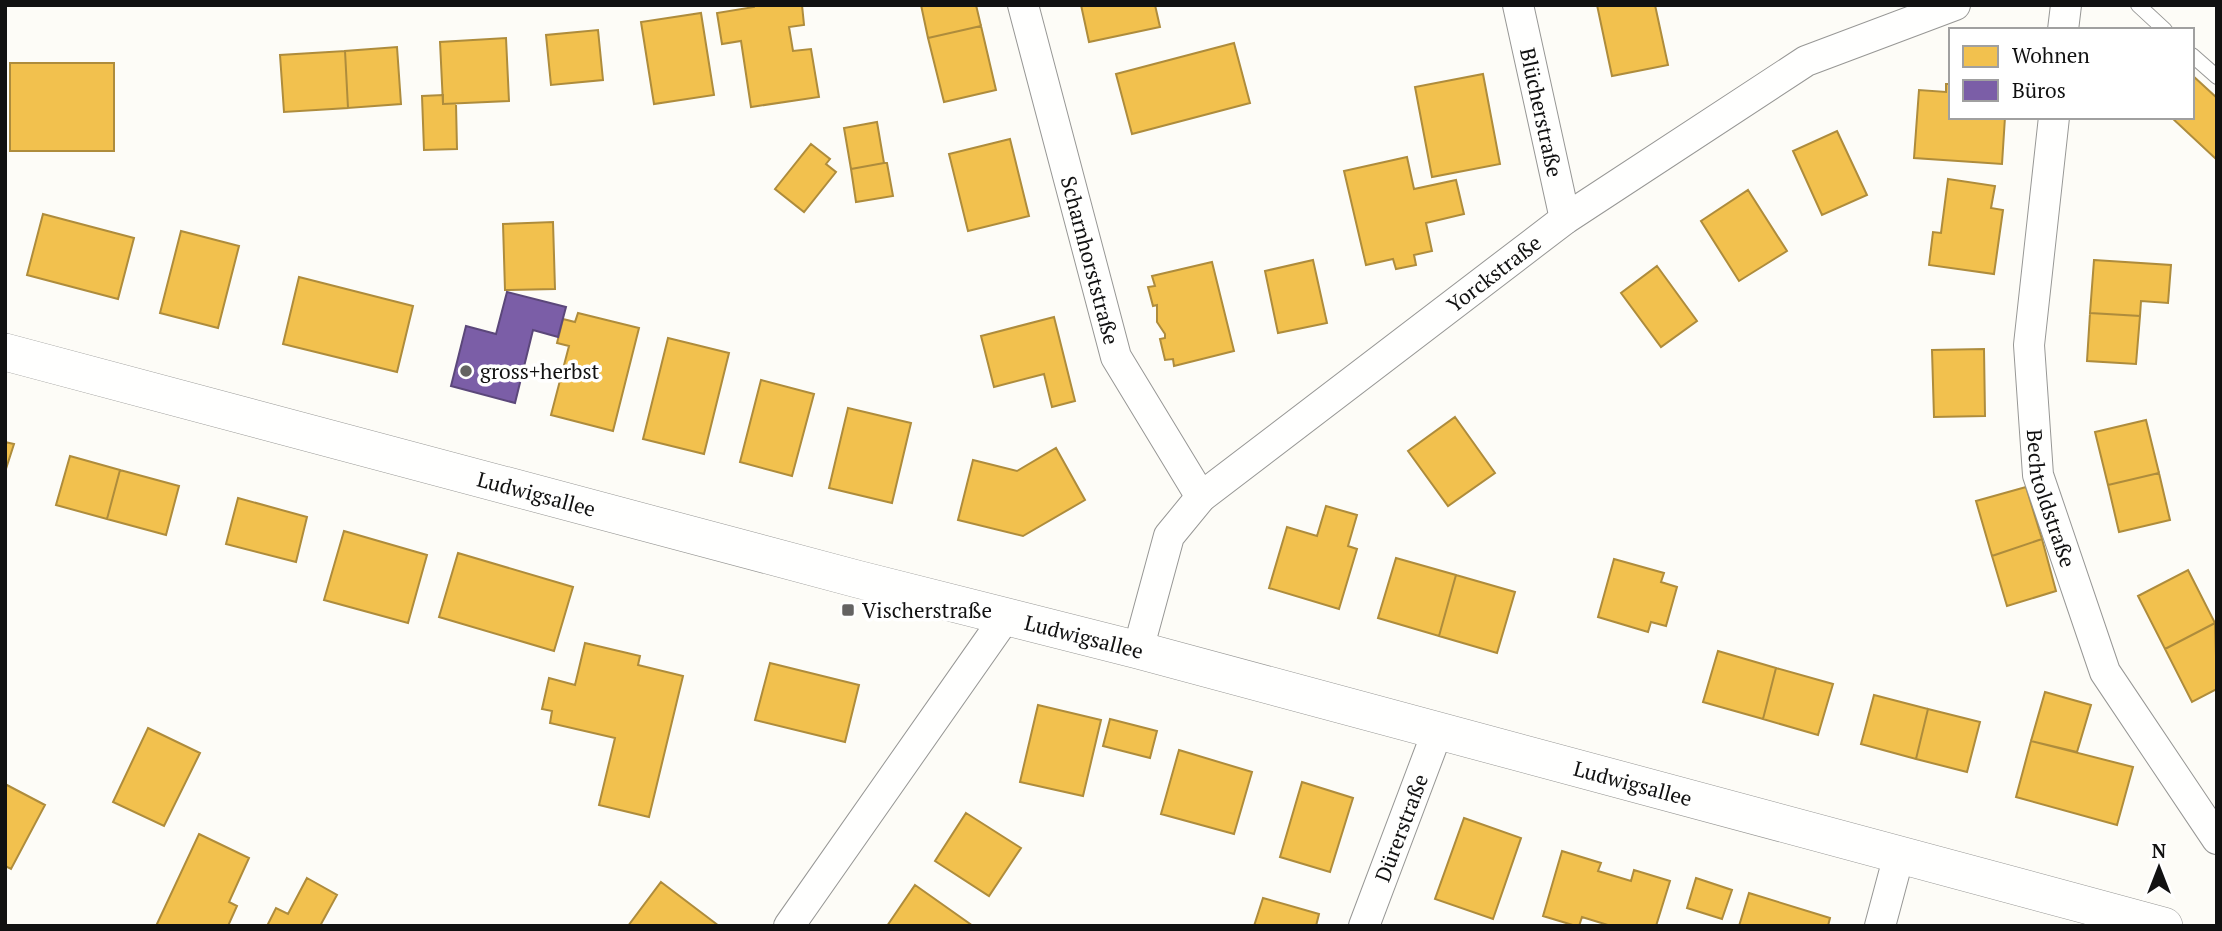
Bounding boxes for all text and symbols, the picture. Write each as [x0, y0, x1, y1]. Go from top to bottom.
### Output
legend [1949, 28, 2194, 119]
text: Wohnen [2012, 41, 2090, 69]
street label: Blücherstraße [1514, 45, 1569, 180]
text: Büros [2012, 76, 2066, 104]
street label: Scharnhorststraße [1055, 173, 1126, 347]
street label: Yorckstraße [1441, 228, 1547, 318]
place label: gross+herbst [480, 357, 600, 385]
marker: gross+herbst [458, 363, 474, 379]
street label: Bechtoldstraße [2021, 428, 2082, 571]
street label: Ludwigsallee [474, 464, 599, 523]
place label: Vischerstraße [862, 596, 992, 624]
marker: Vischerstraße [840, 602, 856, 618]
street label: Ludwigsallee [1022, 608, 1146, 665]
street label: Ludwigsallee [1571, 754, 1695, 812]
street label: Dürerstraße [1368, 770, 1434, 886]
north arrow [2124, 833, 2194, 903]
text: N [2152, 838, 2167, 863]

